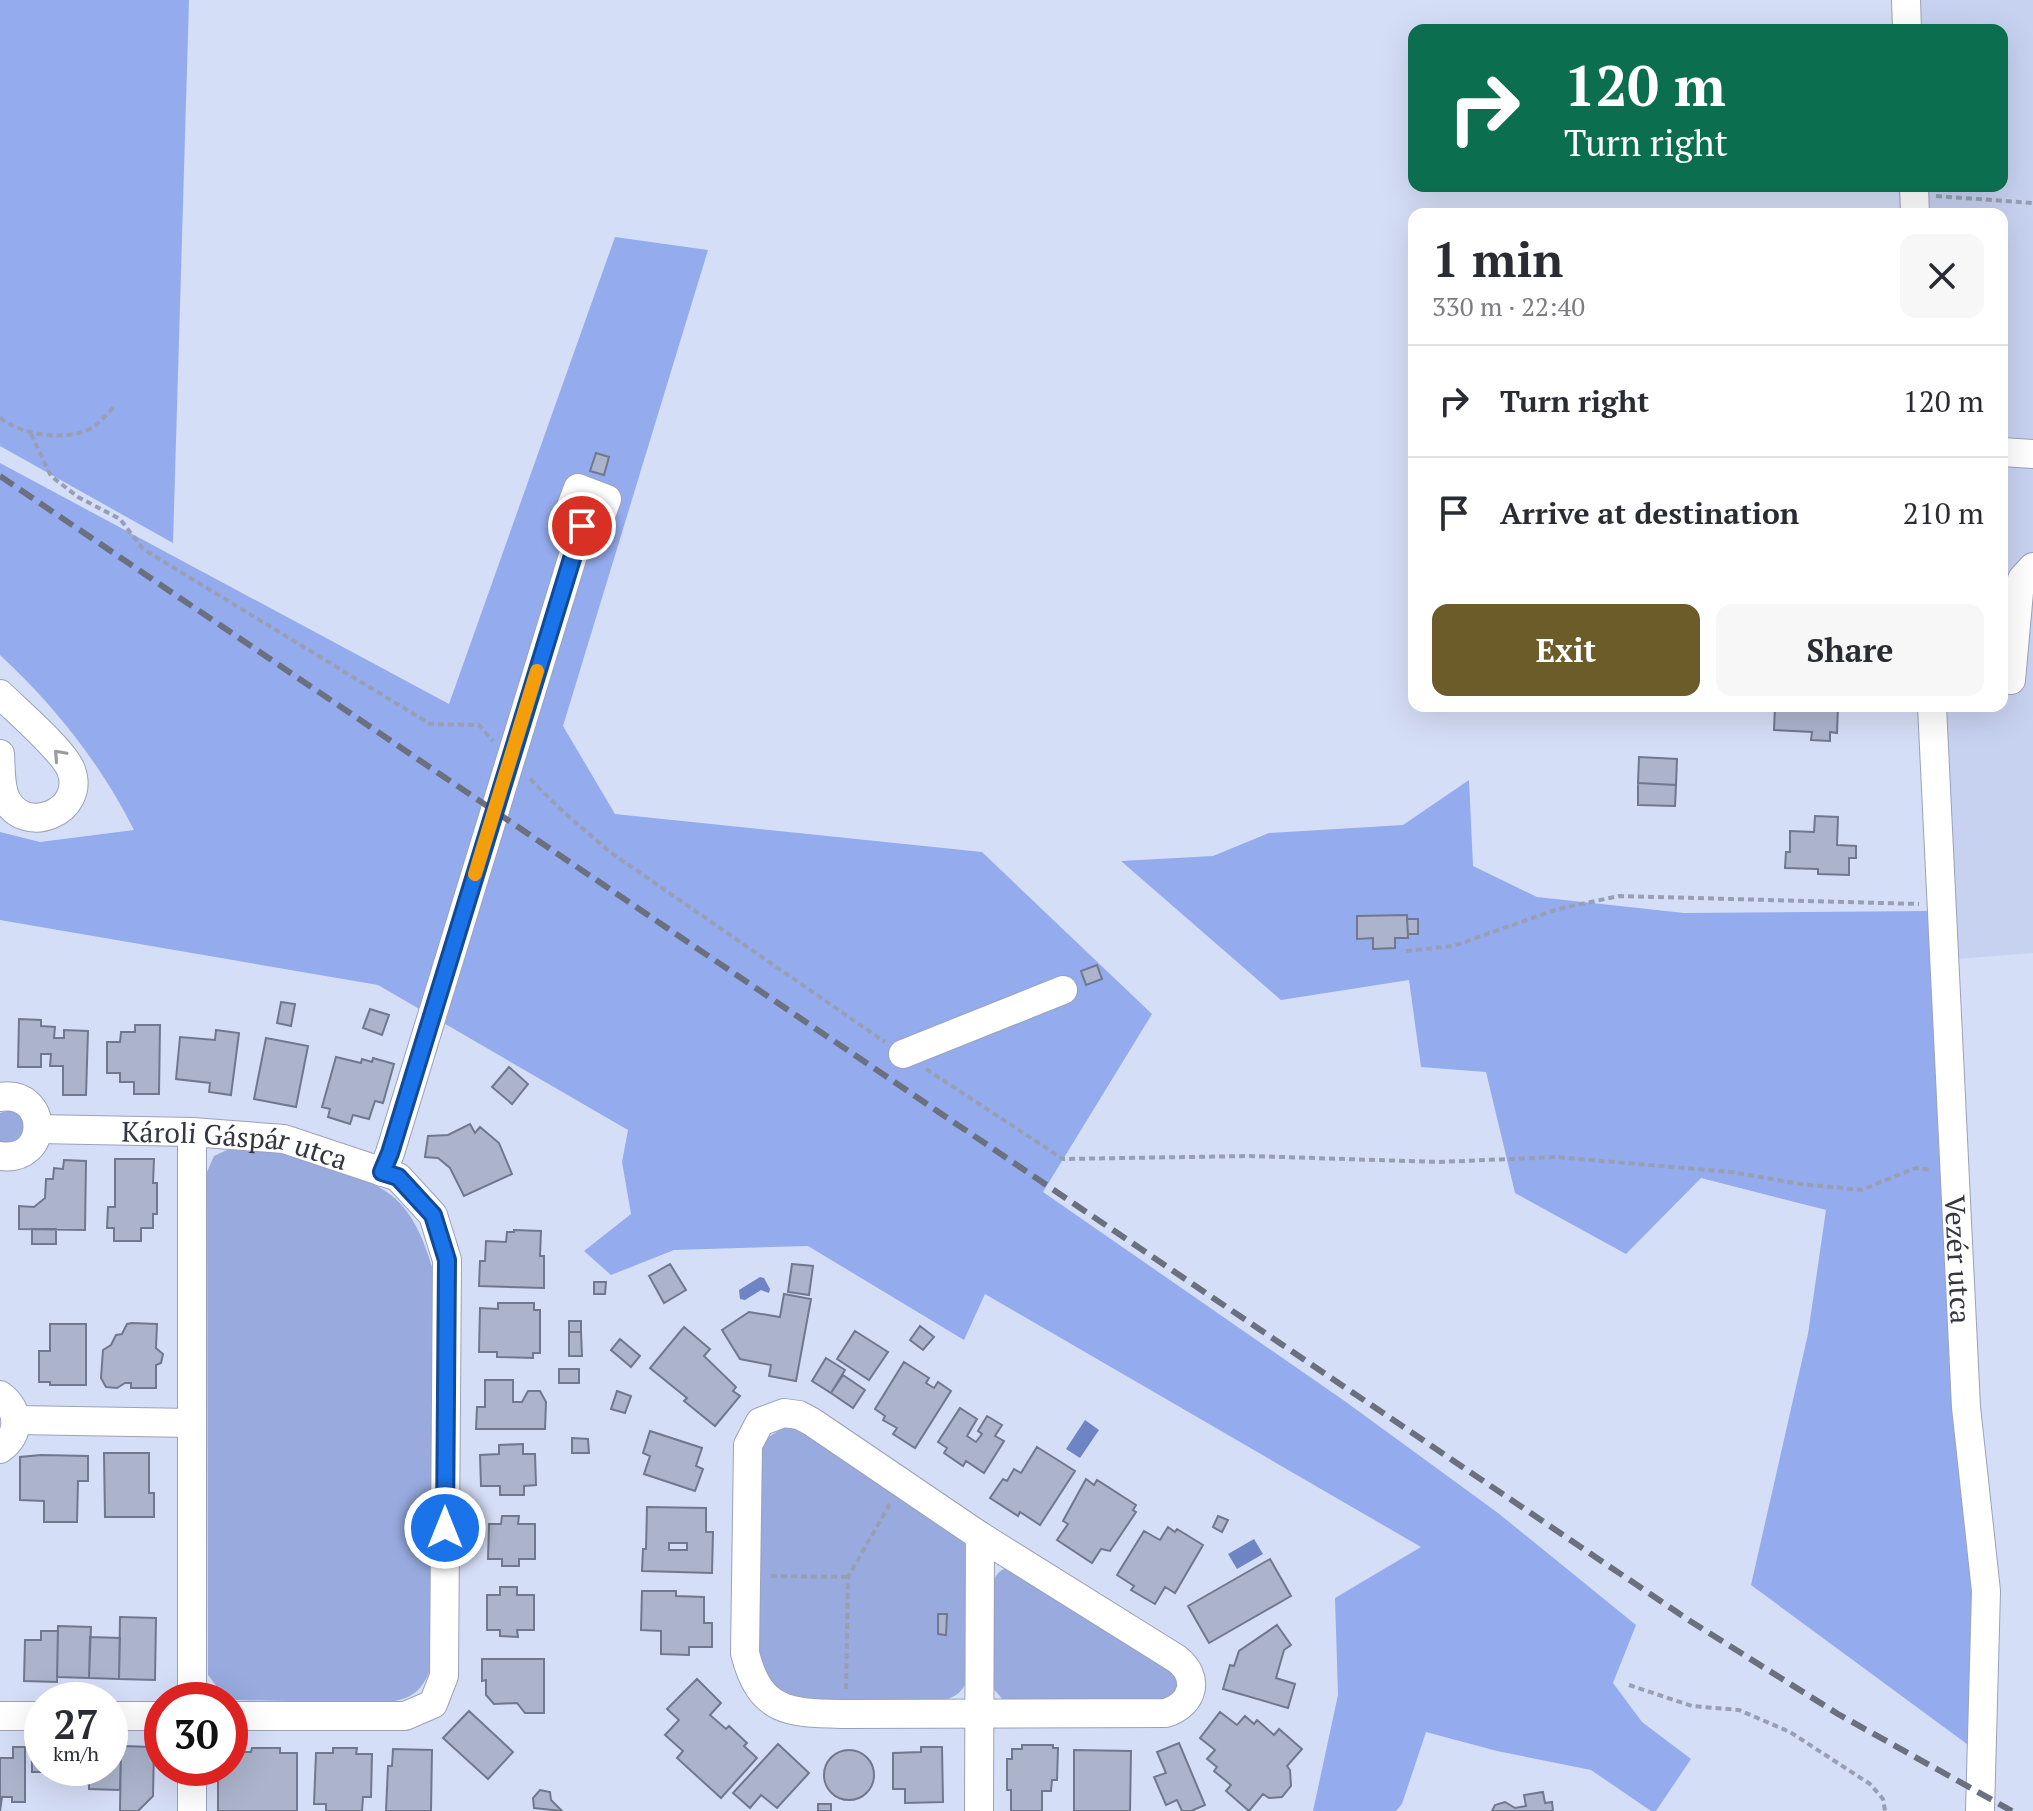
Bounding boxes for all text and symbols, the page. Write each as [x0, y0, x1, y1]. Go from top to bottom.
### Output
text: 120 m [1564, 48, 1726, 122]
icon: right [1432, 56, 1536, 160]
text: Turn right [1564, 119, 1728, 166]
text: 1 min [1432, 227, 1563, 291]
button: close [1900, 234, 1984, 318]
text: 330 m · 22:40 [1432, 289, 1585, 323]
icon: right [1432, 379, 1476, 423]
text: Turn right [1500, 381, 1649, 421]
text: 120 m [1903, 381, 1984, 421]
icon: arrive [1432, 491, 1476, 535]
pin [548, 492, 616, 560]
text: Arrive at destination [1500, 493, 1799, 533]
text: 210 m [1903, 493, 1984, 533]
icon: arrive [560, 504, 604, 548]
button: Exit [1432, 604, 1700, 696]
button: Share [1716, 604, 1984, 696]
one-way arrow [55, 749, 69, 764]
street label: Károli Gáspár utca [121, 1112, 353, 1177]
street label: Vezér utca [1937, 1194, 1980, 1325]
position arrow [403, 1486, 487, 1570]
speed limit sign: 30 [144, 1682, 248, 1786]
text: 27 [53, 1697, 99, 1750]
text: km/h [53, 1740, 99, 1767]

